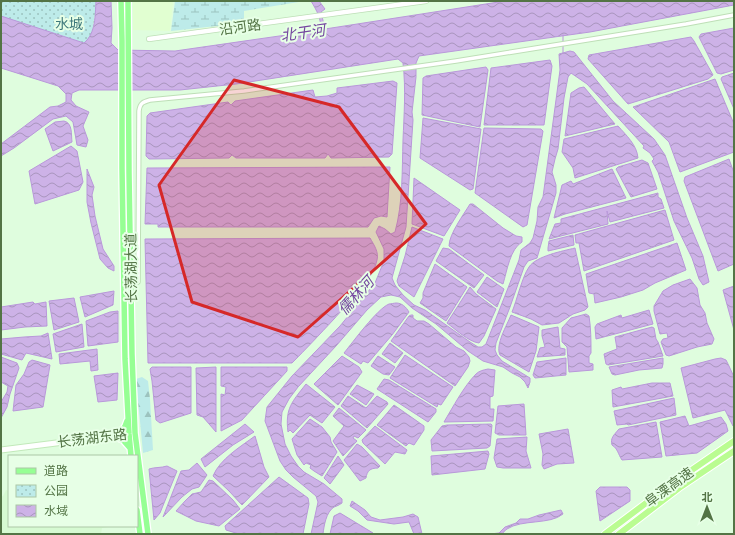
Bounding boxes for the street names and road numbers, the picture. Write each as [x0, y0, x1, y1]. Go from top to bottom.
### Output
street label: 沿河路 [218, 15, 262, 38]
street label: 长荡湖大道 [121, 233, 140, 303]
street label: 长荡湖东路 [56, 425, 128, 450]
street label: 阜溧高速 [641, 463, 696, 510]

